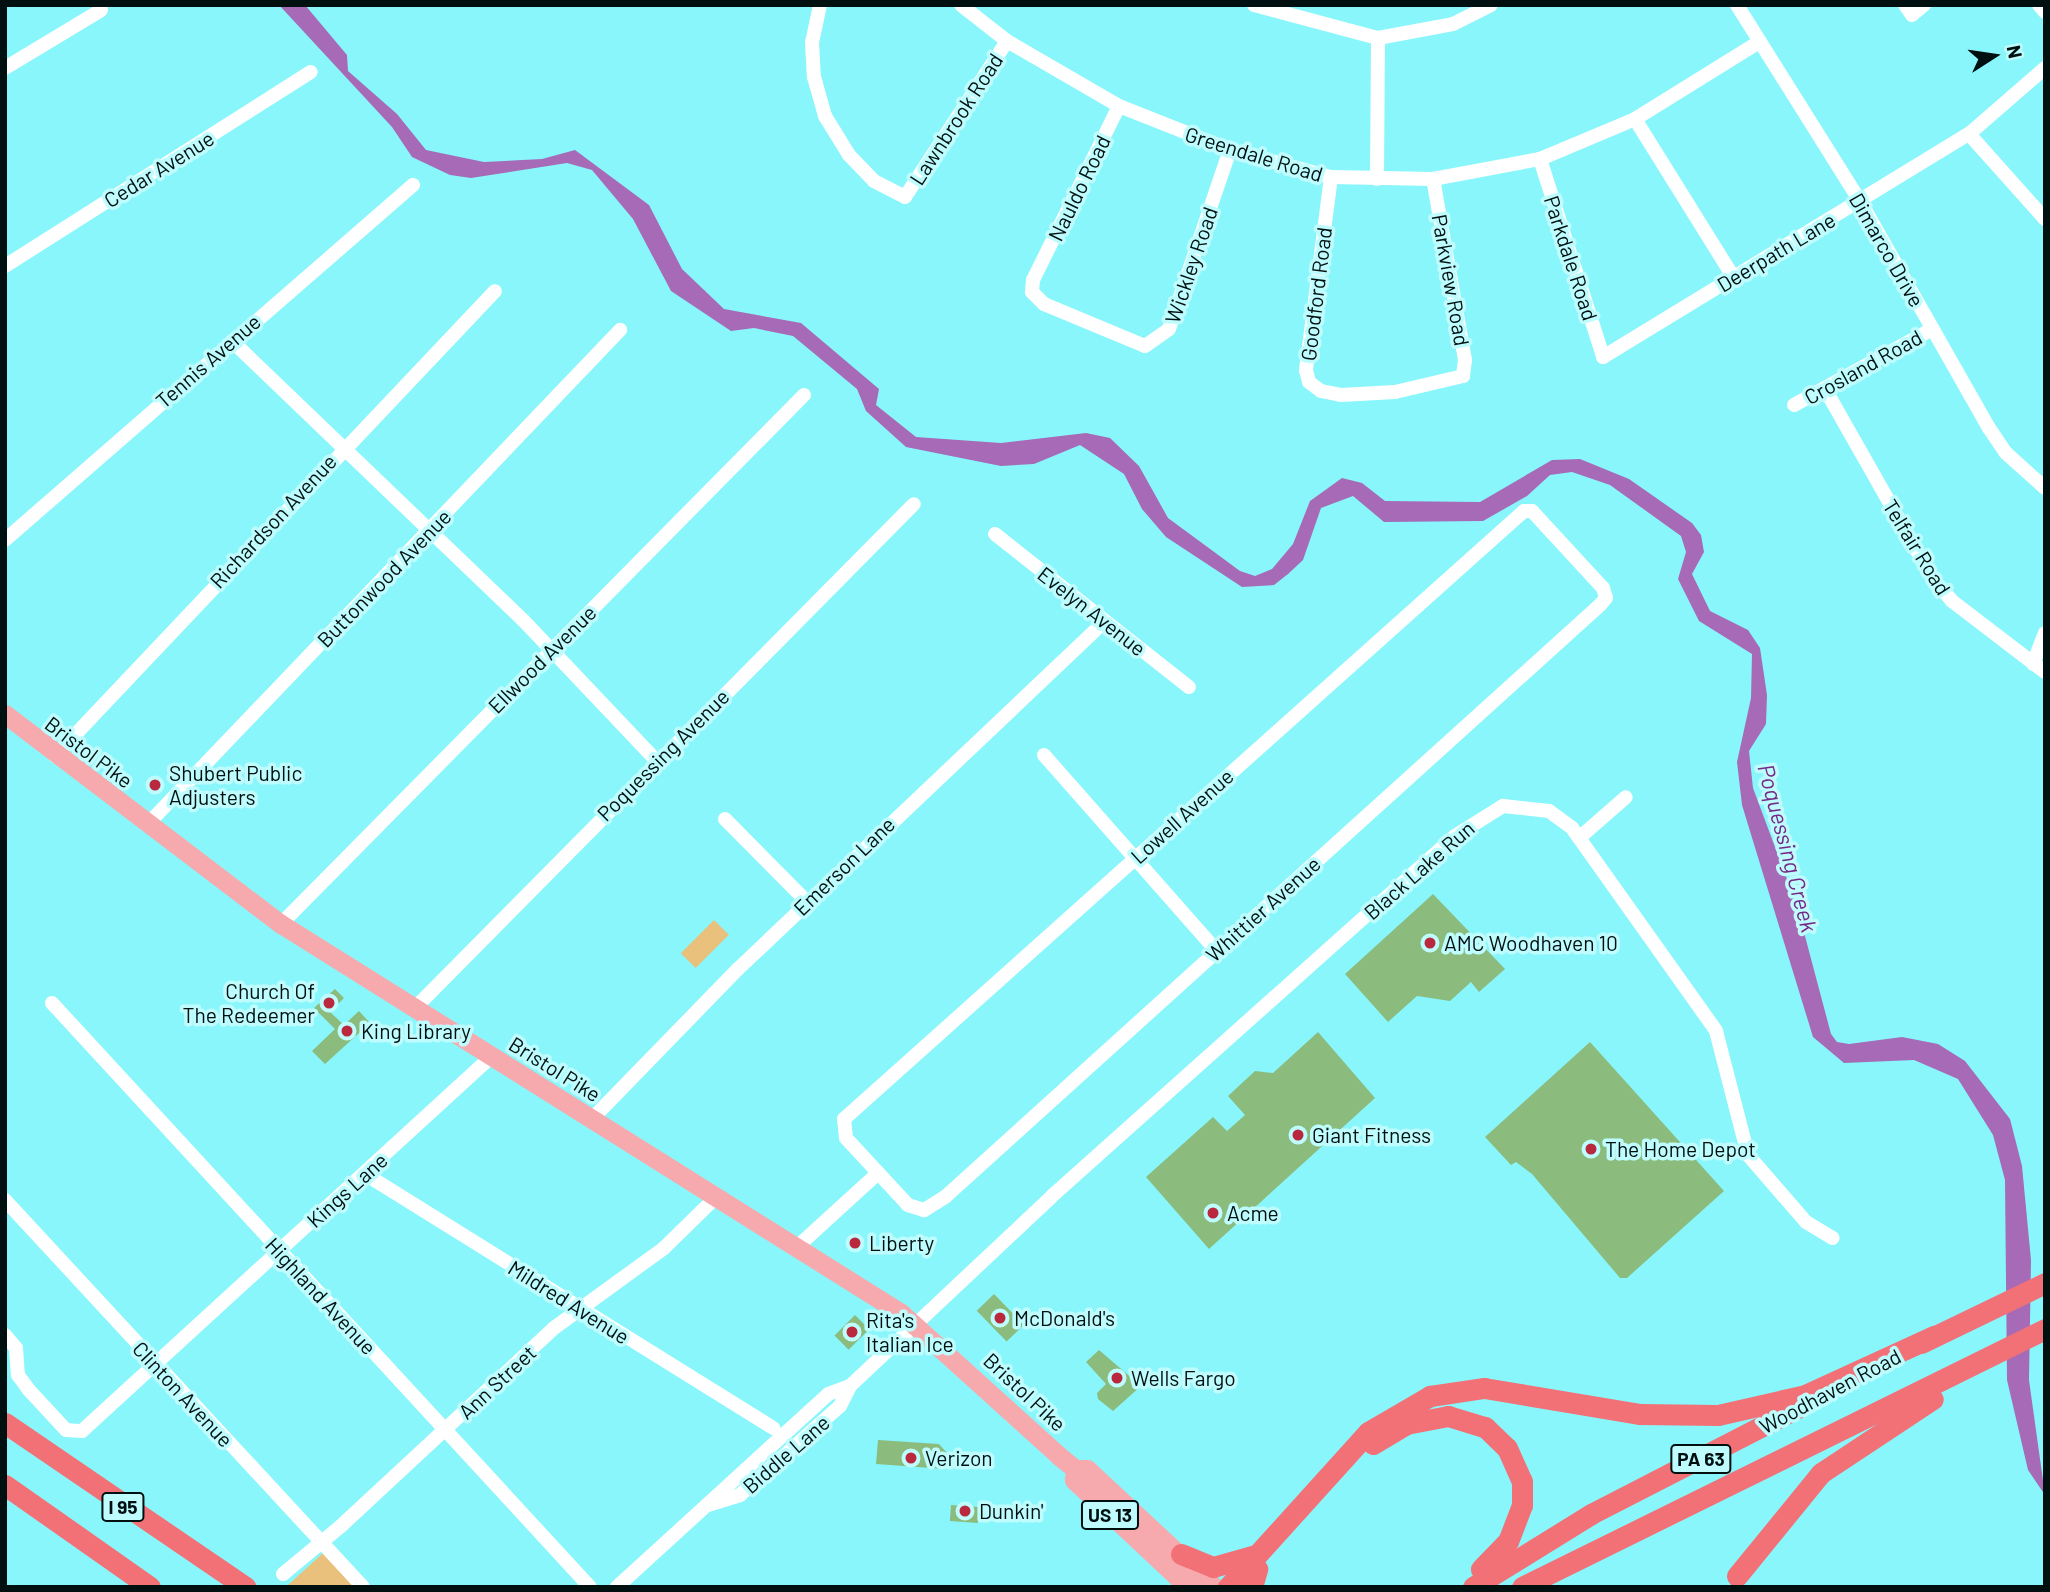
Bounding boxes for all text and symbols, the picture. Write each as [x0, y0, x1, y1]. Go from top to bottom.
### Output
north arrow [1959, 21, 2029, 91]
text: N [2002, 43, 2028, 60]
street label: Lawnbrook Road [904, 48, 1008, 190]
street label: Greendale Road [1182, 121, 1326, 187]
street label: Cedar Avenue [99, 125, 219, 213]
street label: Nauldo Road [1043, 131, 1115, 245]
street label: Dimarco Drive [1844, 189, 1930, 311]
street label: Parkdale Road [1539, 192, 1603, 324]
street label: Wickley Road [1159, 204, 1223, 326]
street label: Deerpath Lane [1712, 207, 1840, 297]
street label: Parkview Road [1427, 212, 1475, 348]
street label: Goodford Road [1295, 226, 1337, 362]
street label: Tennis Avenue [150, 309, 266, 413]
street label: Crosland Road [1800, 324, 1926, 410]
street label: Richardson Avenue [204, 449, 342, 593]
street label: Telfair Road [1878, 495, 1956, 599]
street label: Buttonwood Avenue [312, 504, 456, 652]
street label: Evelyn Avenue [1033, 561, 1151, 661]
street label: Ellwood Avenue [483, 600, 601, 718]
street label: Poquessing Avenue [592, 684, 734, 826]
street label: Bristol Pike [40, 711, 138, 793]
place label: Shubert Public Adjusters [169, 760, 302, 810]
water label: Poquessing Creek [1752, 761, 1824, 935]
street label: Lowell Avenue [1125, 763, 1239, 869]
marker: Shubert Public Adjusters [147, 777, 163, 793]
street label: Emerson Lane [788, 812, 900, 920]
street label: Black Lake Run [1359, 815, 1479, 925]
street label: Whittier Avenue [1200, 851, 1326, 967]
place label: AMC Woodhaven 10 [1444, 930, 1618, 956]
marker: AMC Woodhaven 10 [1422, 935, 1438, 951]
place label: Church Of The Redeemer [183, 978, 315, 1028]
marker: Church Of The Redeemer [321, 995, 337, 1011]
place label: King Library [361, 1018, 471, 1044]
marker: King Library [339, 1023, 355, 1039]
street label: Bristol Pike [505, 1031, 605, 1107]
place label: Giant Fitness [1312, 1122, 1431, 1148]
marker: Giant Fitness [1290, 1127, 1306, 1143]
place label: The Home Depot [1605, 1136, 1756, 1162]
marker: The Home Depot [1583, 1141, 1599, 1157]
street label: Kings Lane [301, 1147, 393, 1233]
place label: Acme [1227, 1200, 1279, 1226]
marker: Acme [1205, 1205, 1221, 1221]
place label: Liberty [869, 1230, 934, 1256]
street label: Highland Avenue [260, 1232, 382, 1360]
marker: Liberty [847, 1235, 863, 1251]
street label: Mildred Avenue [504, 1255, 634, 1349]
place label: McDonald's [1014, 1305, 1115, 1331]
place label: Rita's Italian Ice [866, 1307, 954, 1357]
marker: McDonald's [992, 1310, 1008, 1326]
marker: Rita's Italian Ice [844, 1324, 860, 1340]
street label: Clinton Avenue [128, 1336, 238, 1452]
street label: Ann Street [453, 1340, 541, 1424]
street label: Woodhaven Road [1755, 1343, 1905, 1439]
street label: Bristol Pike [979, 1348, 1071, 1436]
place label: Wells Fargo [1131, 1365, 1236, 1391]
marker: Wells Fargo [1109, 1370, 1125, 1386]
street label: Biddle Lane [737, 1409, 835, 1499]
road number: PA 63 [1670, 1443, 1732, 1474]
place label: Verizon [925, 1445, 993, 1471]
marker: Verizon [903, 1450, 919, 1466]
road number: I 95 [100, 1492, 146, 1522]
place label: Dunkin' [979, 1498, 1044, 1524]
road number: US 13 [1080, 1499, 1140, 1530]
marker: Dunkin' [957, 1503, 973, 1519]

